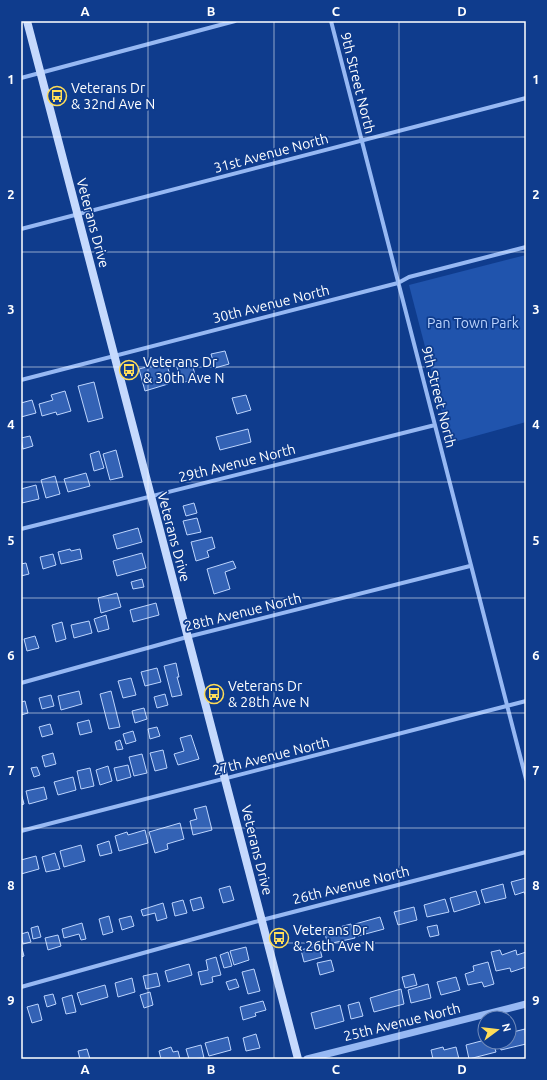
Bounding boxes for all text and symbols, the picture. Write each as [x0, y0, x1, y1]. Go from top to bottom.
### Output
text: A [80, 4, 90, 18]
text: B [207, 4, 216, 18]
text: C [332, 4, 341, 18]
text: D [457, 4, 467, 18]
street label: 9th Street North [338, 31, 378, 135]
text: 1 [7, 72, 15, 86]
text: 1 [532, 72, 540, 86]
place label: Veterans Dr & 32nd Ave N [71, 80, 155, 112]
bus stop icon: Veterans Dr & 32nd Ave N [46, 85, 68, 107]
street label: 31st Avenue North [212, 130, 330, 176]
street label: Veterans Drive [73, 176, 113, 270]
text: 2 [7, 187, 15, 201]
text: 2 [532, 187, 540, 201]
street label: 30th Avenue North [211, 282, 331, 326]
text: 3 [7, 302, 15, 316]
text: 3 [532, 302, 540, 316]
park label: Pan Town Park [427, 315, 519, 331]
street label: 9th Street North [419, 345, 459, 449]
place label: Veterans Dr & 30th Ave N [143, 354, 225, 386]
bus stop icon: Veterans Dr & 30th Ave N [118, 359, 140, 381]
text: 4 [7, 417, 15, 431]
text: 4 [532, 417, 540, 431]
street label: 29th Avenue North [177, 441, 297, 485]
street label: Veterans Drive [154, 490, 194, 584]
text: 5 [7, 533, 15, 547]
text: 5 [532, 533, 540, 547]
street label: 28th Avenue North [183, 590, 303, 634]
text: 6 [7, 648, 15, 662]
text: 6 [532, 648, 540, 662]
place label: Veterans Dr & 28th Ave N [228, 678, 310, 710]
bus stop icon: Veterans Dr & 28th Ave N [203, 683, 225, 705]
street label: 27th Avenue North [211, 734, 331, 778]
text: 7 [7, 763, 15, 777]
text: 7 [532, 763, 540, 777]
street label: Veterans Drive [238, 803, 276, 897]
street label: 26th Avenue North [291, 863, 411, 907]
text: 8 [7, 878, 15, 892]
text: 8 [532, 878, 540, 892]
place label: Veterans Dr & 26th Ave N [293, 922, 375, 954]
bus stop icon: Veterans Dr & 26th Ave N [268, 927, 290, 949]
text: 9 [7, 993, 15, 1007]
text: 9 [532, 993, 540, 1007]
street label: 25th Avenue North [342, 1000, 462, 1044]
north arrow [477, 1010, 517, 1050]
text: N [500, 1022, 514, 1033]
text: A [80, 1062, 90, 1076]
text: B [207, 1062, 216, 1076]
text: C [332, 1062, 341, 1076]
text: D [457, 1062, 467, 1076]

